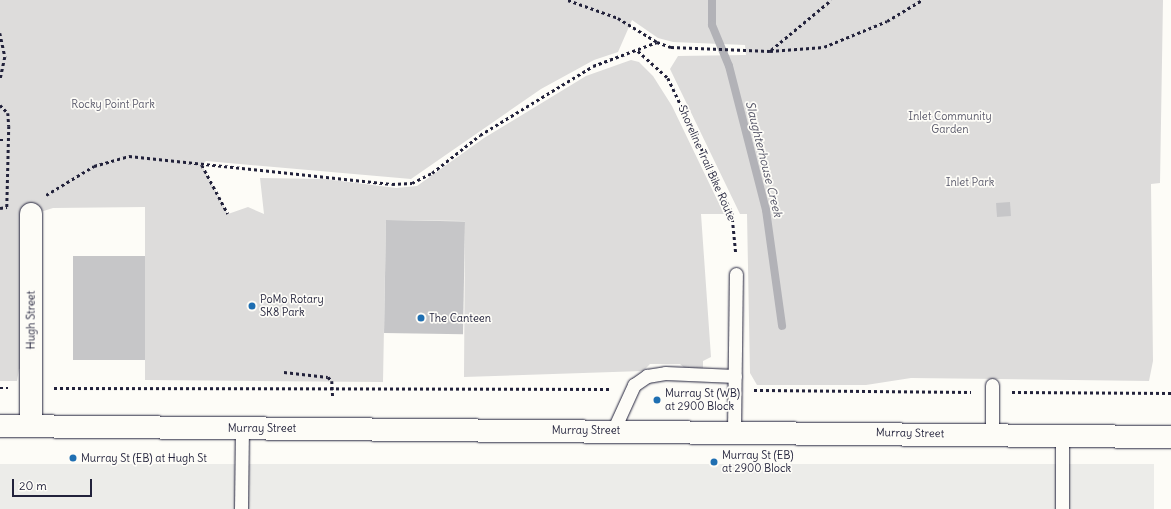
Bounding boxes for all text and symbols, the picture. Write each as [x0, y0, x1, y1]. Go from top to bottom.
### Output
park label: Rocky Point Park [71, 97, 155, 111]
water label: Slaughterhouse Creek [743, 100, 785, 218]
street label: Shoreline Trail Bike Route [676, 103, 738, 223]
park label: Inlet Community Garden [908, 110, 992, 136]
park label: Inlet Park [946, 175, 994, 189]
street label: Hugh Street [24, 291, 38, 349]
place label: PoMo Rotary SK8 Park [260, 293, 324, 319]
marker: PoMo Rotary SK8 Park [247, 301, 257, 311]
place label: The Canteen [429, 311, 491, 325]
marker: The Canteen [416, 313, 426, 323]
place label: Murray St (WB) at 2900 Block [665, 387, 740, 413]
marker: Murray St (WB) at 2900 Block [652, 395, 662, 405]
street label: Murray Street [228, 421, 296, 435]
street label: Murray Street [552, 423, 620, 437]
street label: Murray Street [876, 426, 944, 440]
place label: Murray St (EB) at 2900 Block [722, 449, 794, 475]
place label: Murray St (EB) at Hugh St [81, 451, 207, 465]
marker: Murray St (EB) at Hugh St [68, 453, 78, 463]
marker: Murray St (EB) at 2900 Block [709, 457, 719, 467]
scale bar [14, 471, 94, 497]
text: 20 m [19, 478, 47, 493]

